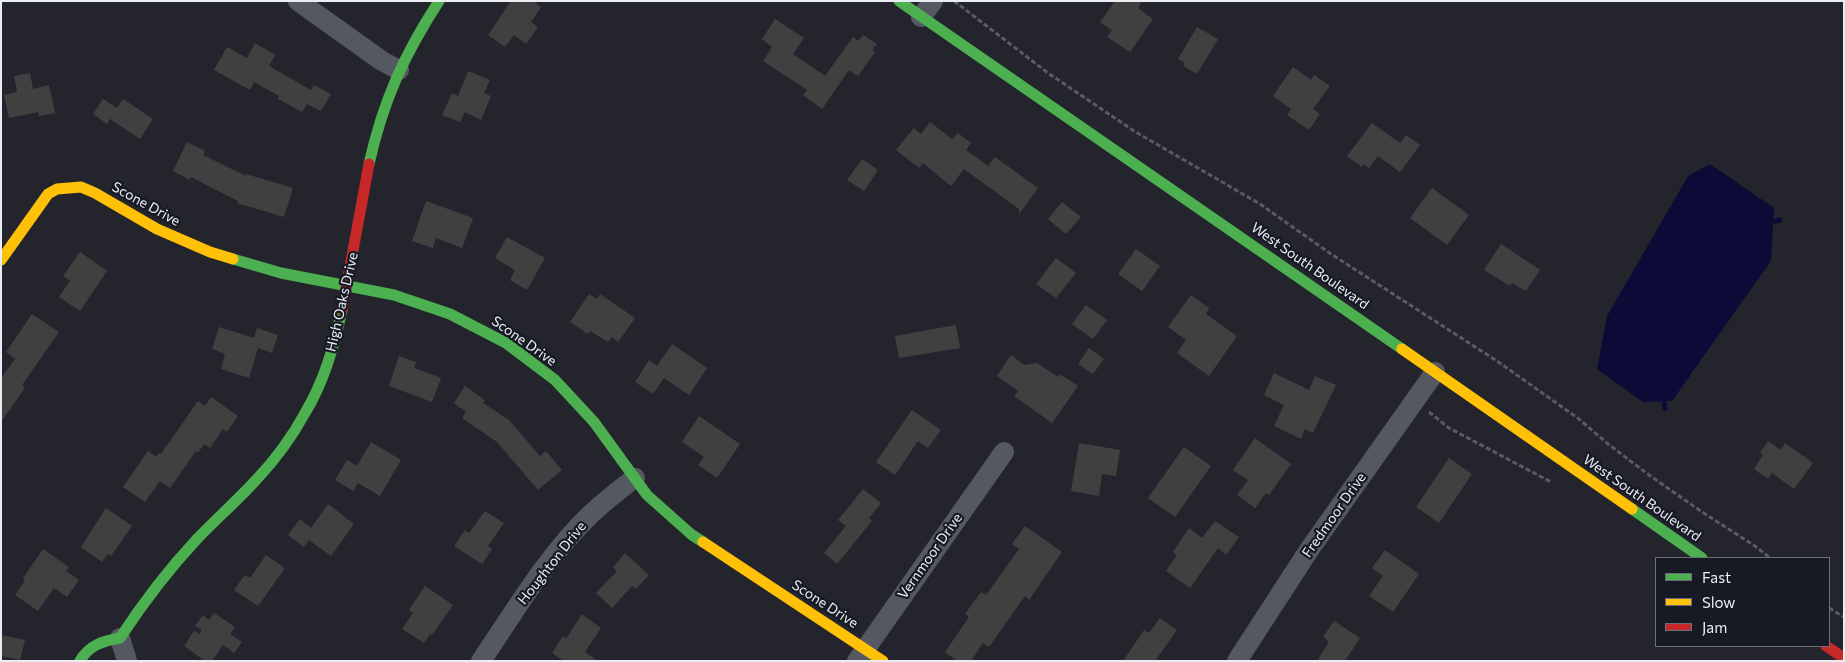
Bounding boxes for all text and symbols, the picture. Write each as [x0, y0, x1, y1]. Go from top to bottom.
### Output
street label: Scone Drive [109, 178, 183, 230]
street label: West South Boulevard [1248, 219, 1372, 313]
street label: High Oaks Drive [322, 251, 362, 353]
street label: Scone Drive [488, 312, 560, 370]
street label: West South Boulevard [1580, 451, 1704, 545]
street label: Fredmoor Drive [1299, 469, 1369, 561]
street label: Vernmoor Drive [894, 510, 966, 602]
street label: Houghton Drive [514, 518, 590, 608]
legend [1655, 557, 1830, 647]
text: Fast [1702, 568, 1731, 586]
street label: Scone Drive [789, 576, 861, 632]
text: Slow [1702, 593, 1735, 611]
text: Jam [1702, 618, 1727, 636]

